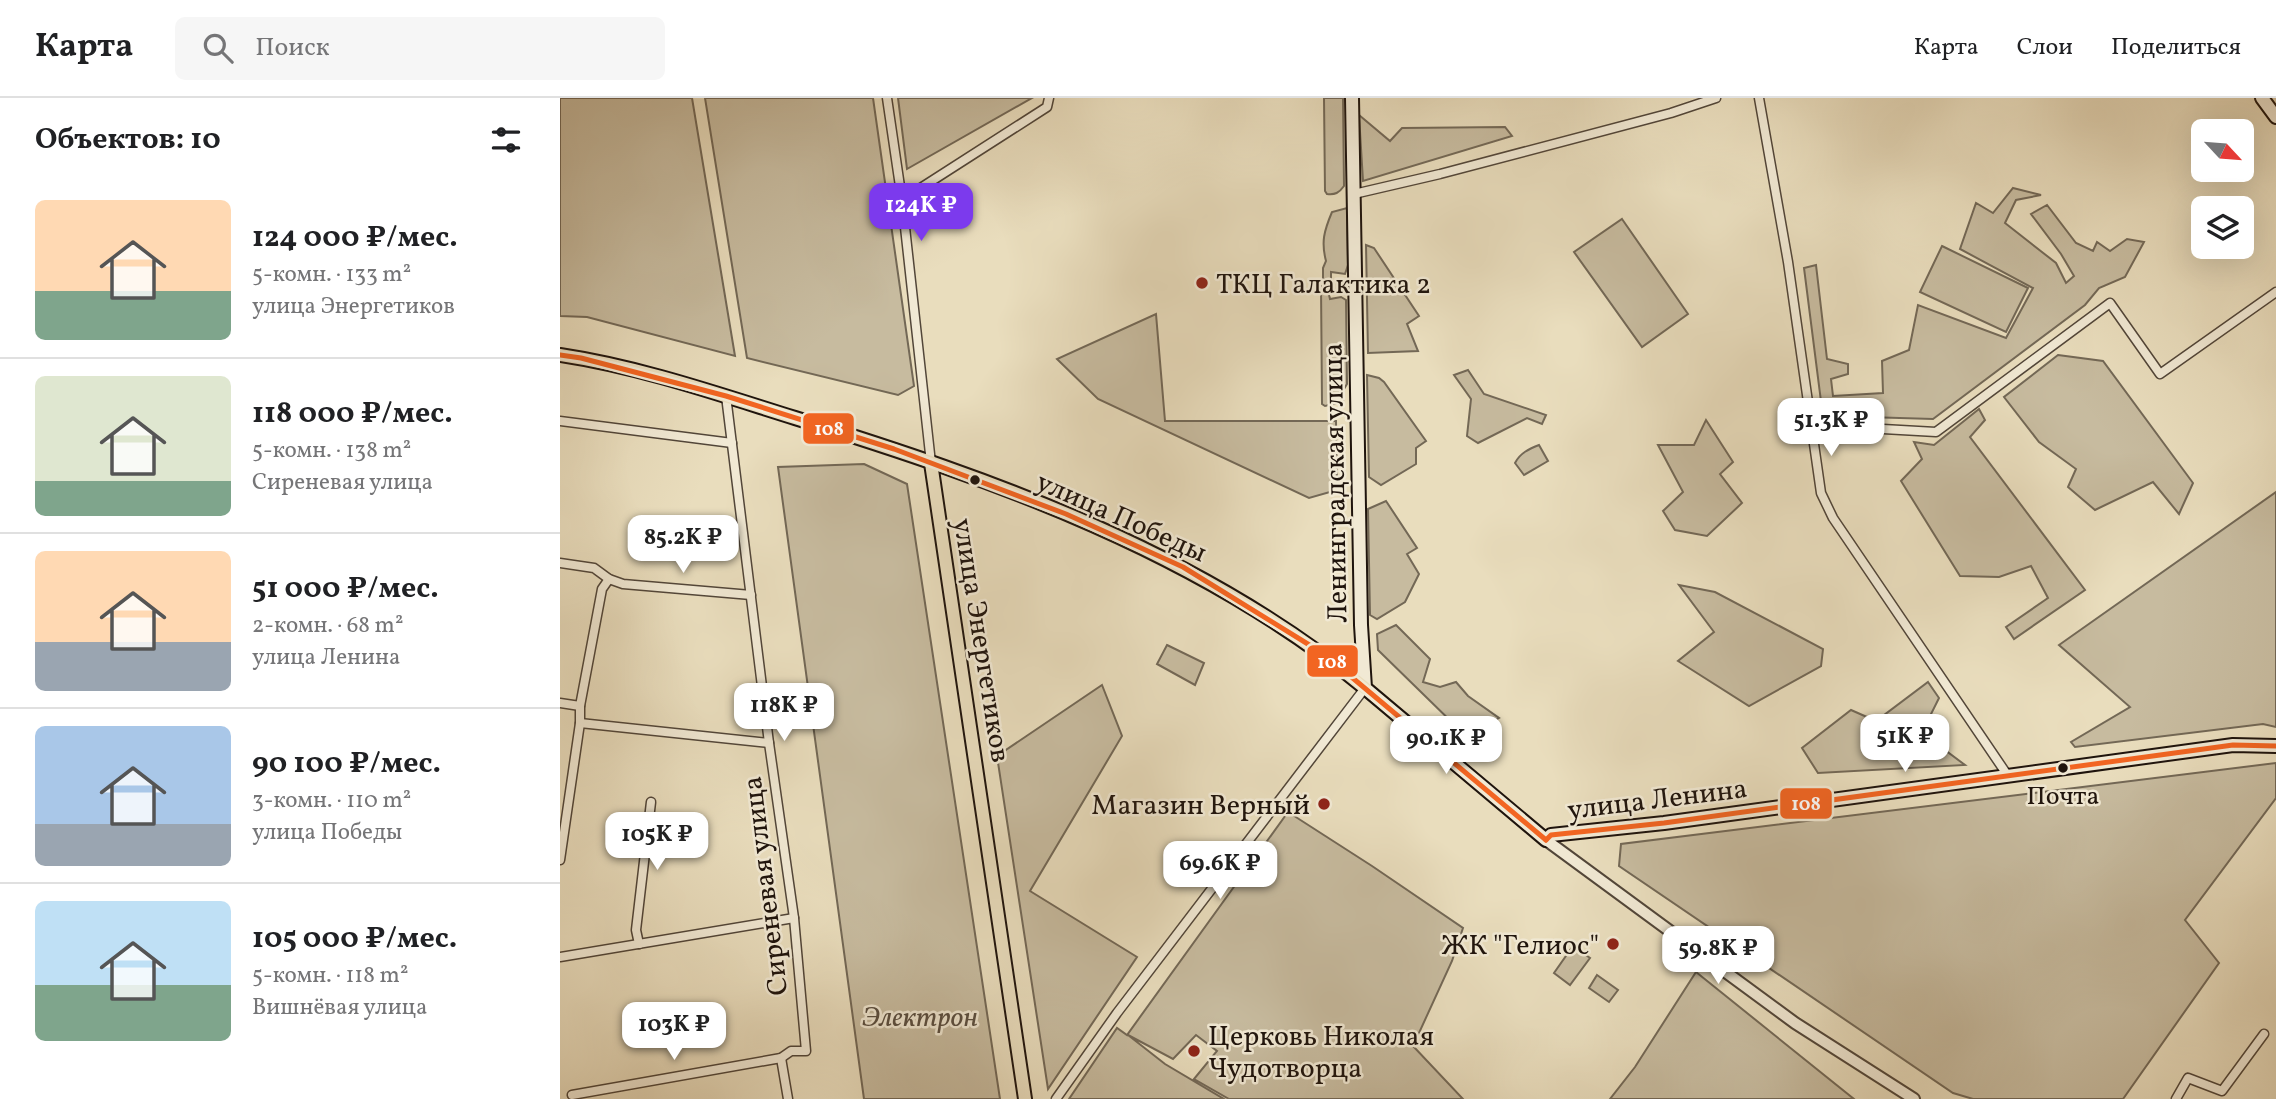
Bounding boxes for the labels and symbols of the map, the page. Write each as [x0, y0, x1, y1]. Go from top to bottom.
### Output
north arrow [2191, 119, 2254, 182]
pin: 124K ₽ [864, 184, 978, 243]
place label: ТКЦ Галактика 2 [1216, 266, 1431, 305]
marker: ТКЦ Галактика 2 [1194, 275, 1210, 291]
street label: Ленинградская улица [1315, 343, 1358, 623]
pin: 51.3K ₽ [1766, 398, 1896, 458]
line badge: 108 [802, 412, 855, 445]
text: 108 [814, 417, 844, 443]
street label: улица Победы [1029, 463, 1212, 573]
unlabelled marker [968, 473, 982, 487]
street label: улица Энергетиков [942, 515, 1019, 765]
pin: 85.2K ₽ [618, 516, 748, 575]
line badge: 108 [1306, 644, 1359, 678]
text: 108 [1317, 650, 1347, 676]
pin: 118K ₽ [727, 684, 841, 743]
pin: 51K ₽ [1856, 714, 1954, 774]
pin: 90.1K ₽ [1381, 716, 1511, 776]
marker: Почта [2056, 761, 2070, 775]
street label: улица Ленина [1565, 770, 1749, 831]
street label: Сиреневая улица [734, 774, 799, 997]
place label: Почта [2027, 779, 2099, 815]
place label: Магазин Верный [1091, 787, 1310, 826]
line badge: 108 [1779, 787, 1833, 820]
text: 108 [1791, 792, 1821, 818]
marker: Магазин Верный [1316, 796, 1332, 812]
pin: 105K ₽ [600, 812, 714, 872]
pin: 69.6K ₽ [1155, 842, 1285, 901]
pin: 59.8K ₽ [1653, 926, 1783, 986]
place label: ЖК "Гелиос" [1441, 927, 1599, 966]
marker: ЖК "Гелиос" [1605, 936, 1621, 952]
park label: Электрон [862, 999, 978, 1038]
pin: 103K ₽ [617, 1002, 731, 1062]
place label: Церковь Николая Чудотворца [1208, 1018, 1434, 1089]
marker: Церковь Николая Чудотворца [1186, 1043, 1202, 1059]

